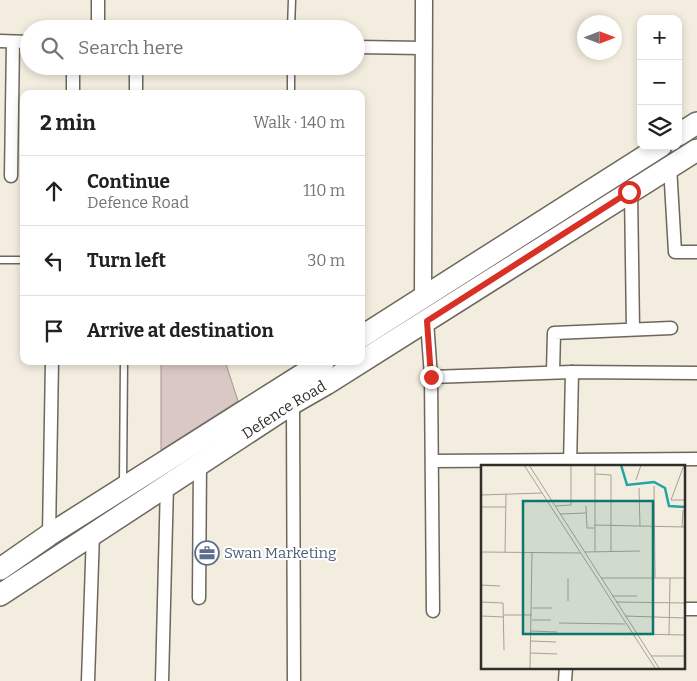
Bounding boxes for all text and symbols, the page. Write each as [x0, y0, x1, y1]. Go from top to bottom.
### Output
north arrow [577, 15, 622, 60]
map controls [637, 15, 682, 150]
button: + [637, 15, 682, 60]
search box [20, 20, 365, 75]
icon: search [38, 34, 66, 62]
text: Search here [78, 36, 183, 59]
button: − [637, 60, 682, 105]
button: layers [637, 105, 682, 150]
text: 2 min [40, 110, 96, 136]
text: Walk · 140 m [253, 113, 345, 132]
text: Continue [87, 170, 170, 193]
icon: ahead [40, 177, 68, 205]
text: 110 m [303, 181, 345, 200]
route start [618, 181, 641, 204]
text: Defence Road [87, 193, 189, 212]
icon: left [40, 247, 68, 275]
text: Turn left [87, 249, 166, 272]
text: 30 m [307, 251, 345, 270]
icon: arrive [40, 317, 68, 345]
text: Arrive at destination [87, 319, 274, 342]
route end [420, 366, 443, 389]
street label: Defence Road [239, 377, 329, 443]
inset map [481, 465, 684, 668]
office icon: Swan Marketing [194, 540, 220, 566]
place label: Swan Marketing [224, 544, 336, 562]

